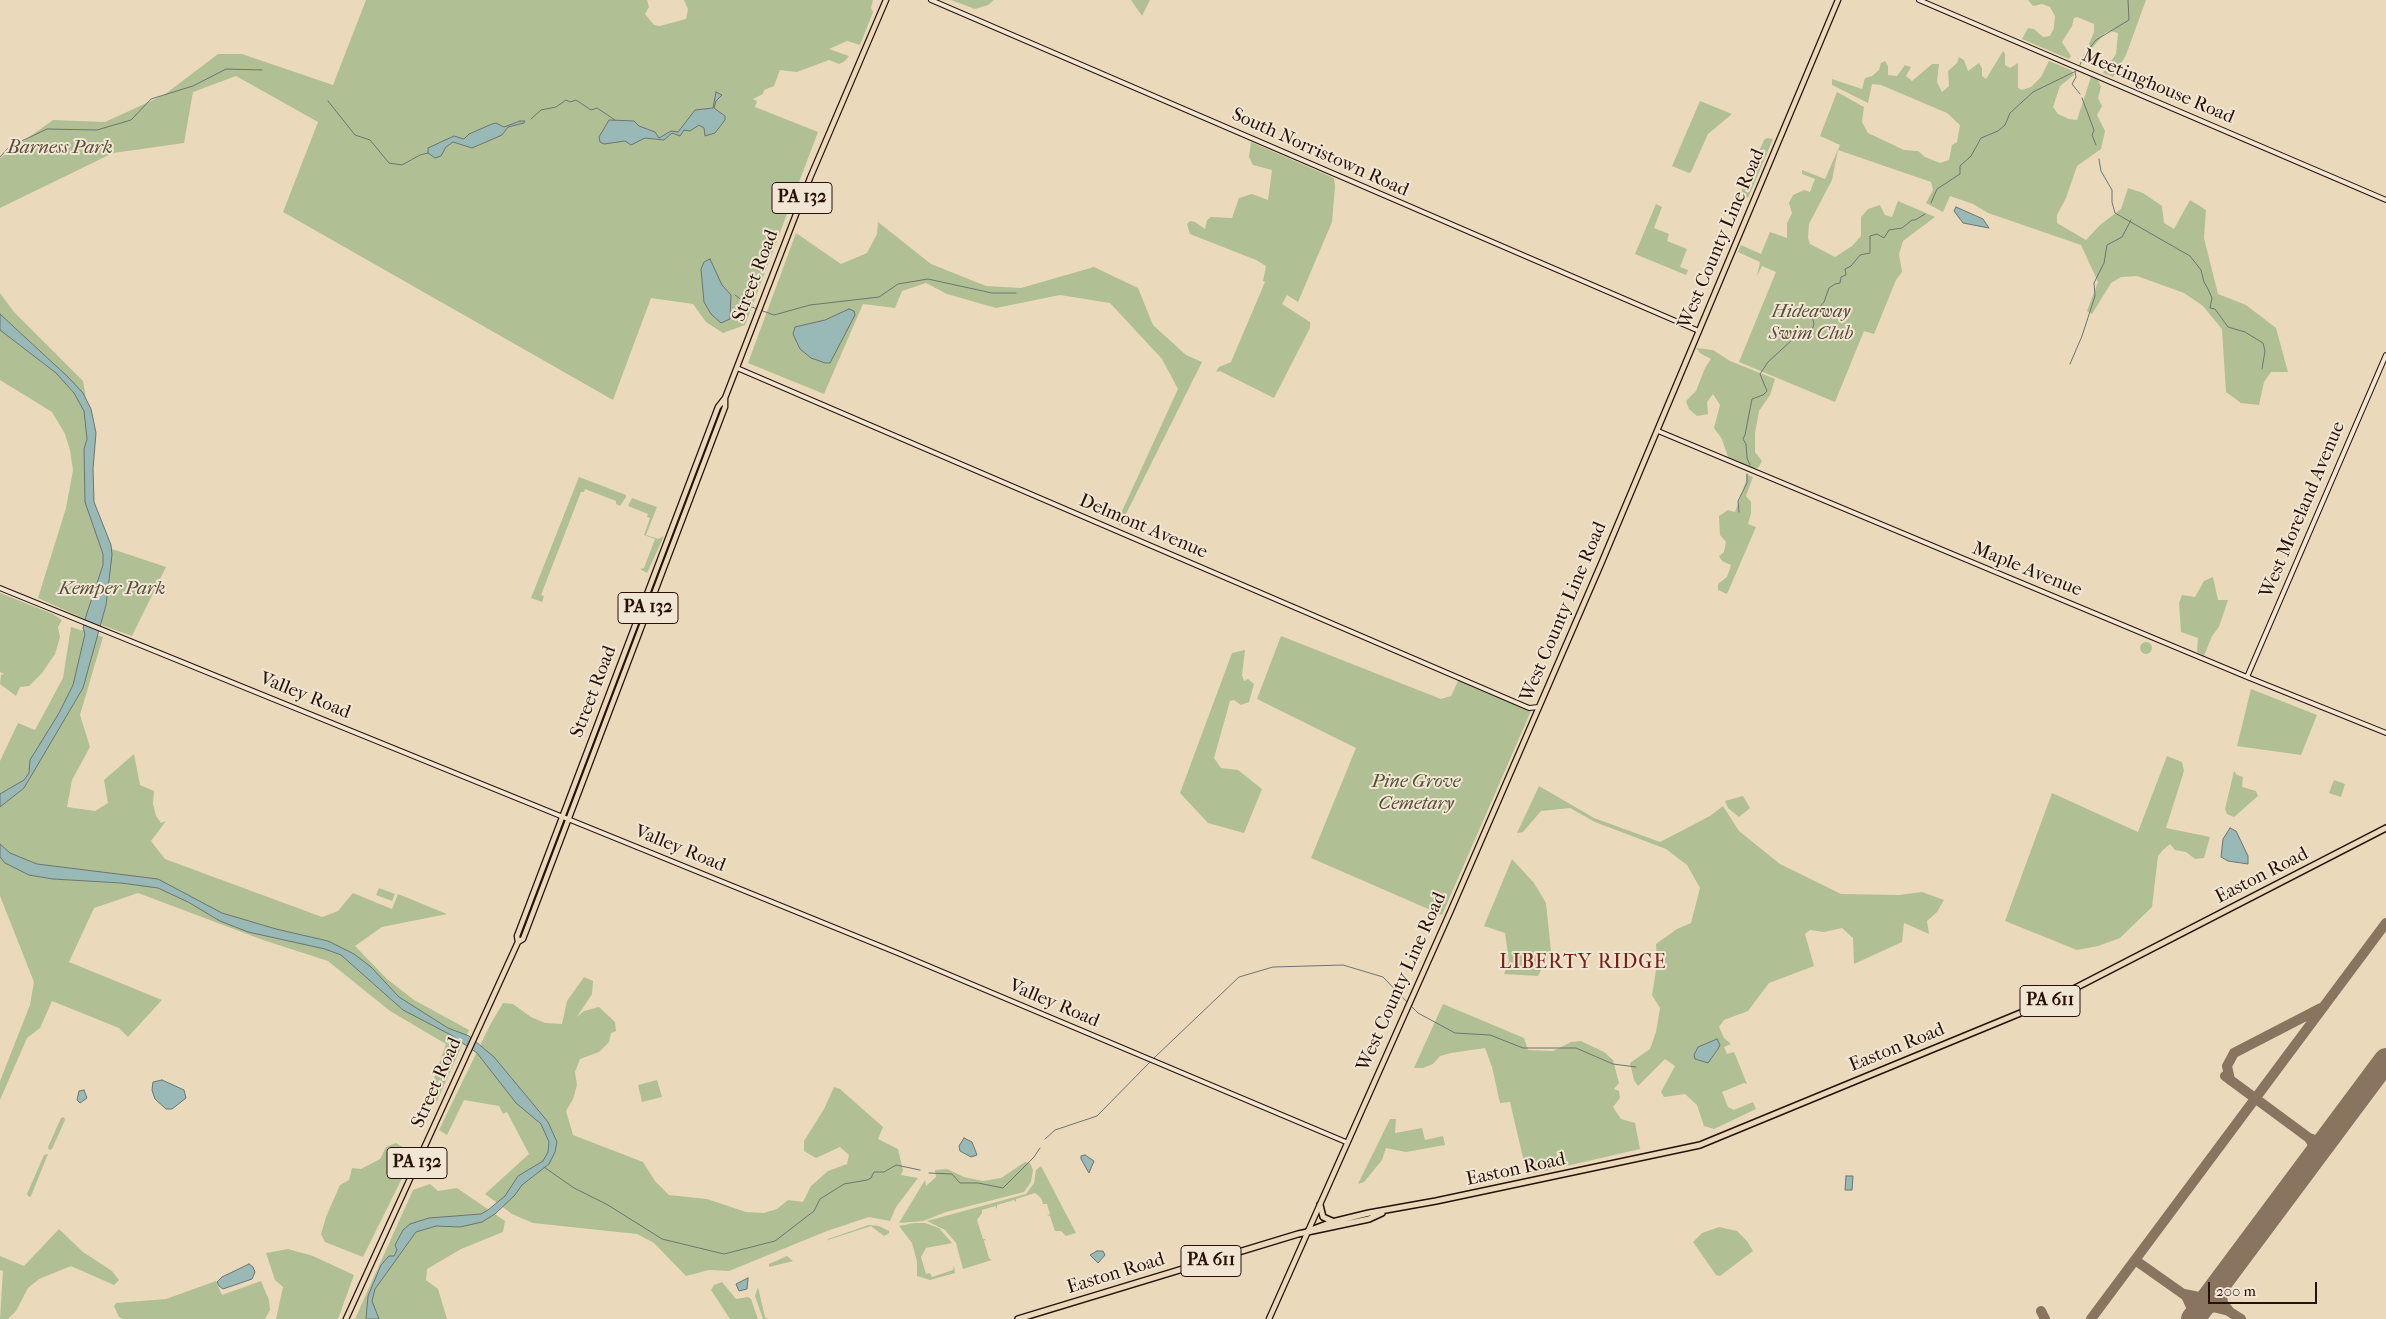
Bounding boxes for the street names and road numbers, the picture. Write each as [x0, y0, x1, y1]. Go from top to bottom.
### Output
street label: Meetinghouse Road [2078, 45, 2238, 129]
street label: South Norristown Road [1228, 104, 1412, 202]
street label: West County Line Road [1674, 146, 1770, 332]
road number: PA 132 [772, 182, 832, 214]
street label: Street Road [728, 227, 784, 325]
street label: West Moreland Avenue [2256, 418, 2350, 602]
street label: Delmont Avenue [1075, 490, 1211, 564]
street label: West County Line Road [1516, 519, 1612, 705]
street label: Maple Avenue [1969, 538, 2085, 602]
road number: PA 132 [618, 592, 678, 624]
street label: Street Road [566, 643, 622, 741]
street label: Valley Road [256, 667, 354, 725]
street label: Valley Road [631, 820, 729, 878]
street label: Easton Road [2212, 843, 2312, 909]
street label: West County Line Road [1352, 889, 1452, 1075]
street label: Valley Road [1005, 975, 1103, 1033]
road number: PA 611 [2020, 986, 2080, 1016]
street label: Easton Road [1846, 1018, 1948, 1078]
street label: Street Road [407, 1034, 467, 1132]
road number: PA 132 [387, 1148, 447, 1178]
street label: Easton Road [1464, 1148, 1568, 1192]
road number: PA 611 [1181, 1246, 1241, 1276]
street label: Easton Road [1064, 1248, 1168, 1300]

